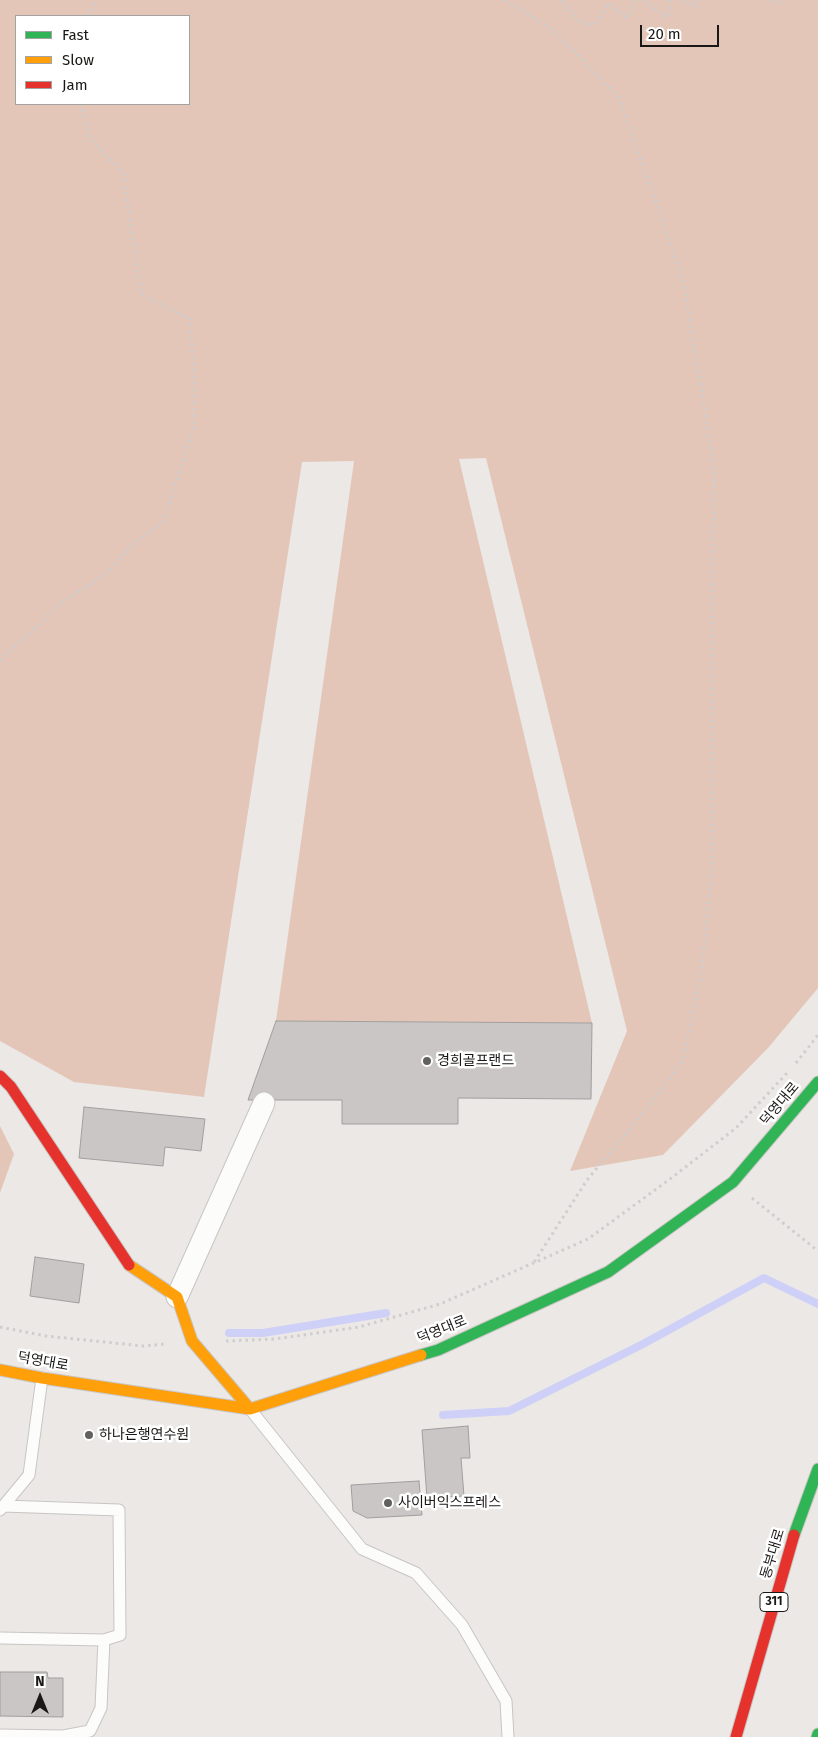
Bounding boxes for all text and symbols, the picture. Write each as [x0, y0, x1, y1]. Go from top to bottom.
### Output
legend [15, 15, 190, 105]
scale bar [643, 15, 722, 47]
text: 20 m [648, 25, 681, 43]
text: Fast [62, 26, 89, 44]
text: Slow [62, 51, 94, 69]
text: Jam [62, 76, 88, 94]
place label: 경희골프랜드 [437, 1053, 514, 1069]
marker: 경희골프랜드 [421, 1055, 433, 1067]
street label: 덕영대로 [757, 1079, 803, 1129]
street label: 덕영대로 [415, 1313, 469, 1347]
street label: 덕영대로 [16, 1349, 70, 1375]
place label: 하나은행연수원 [99, 1427, 189, 1443]
marker: 하나은행연수원 [83, 1429, 95, 1441]
place label: 사이버익스프레스 [398, 1495, 501, 1511]
marker: 사이버익스프레스 [382, 1497, 394, 1509]
street label: 동부대로 [757, 1527, 789, 1581]
road number: 311 [760, 1592, 788, 1611]
north arrow [15, 1672, 65, 1722]
text: N [35, 1673, 45, 1690]

